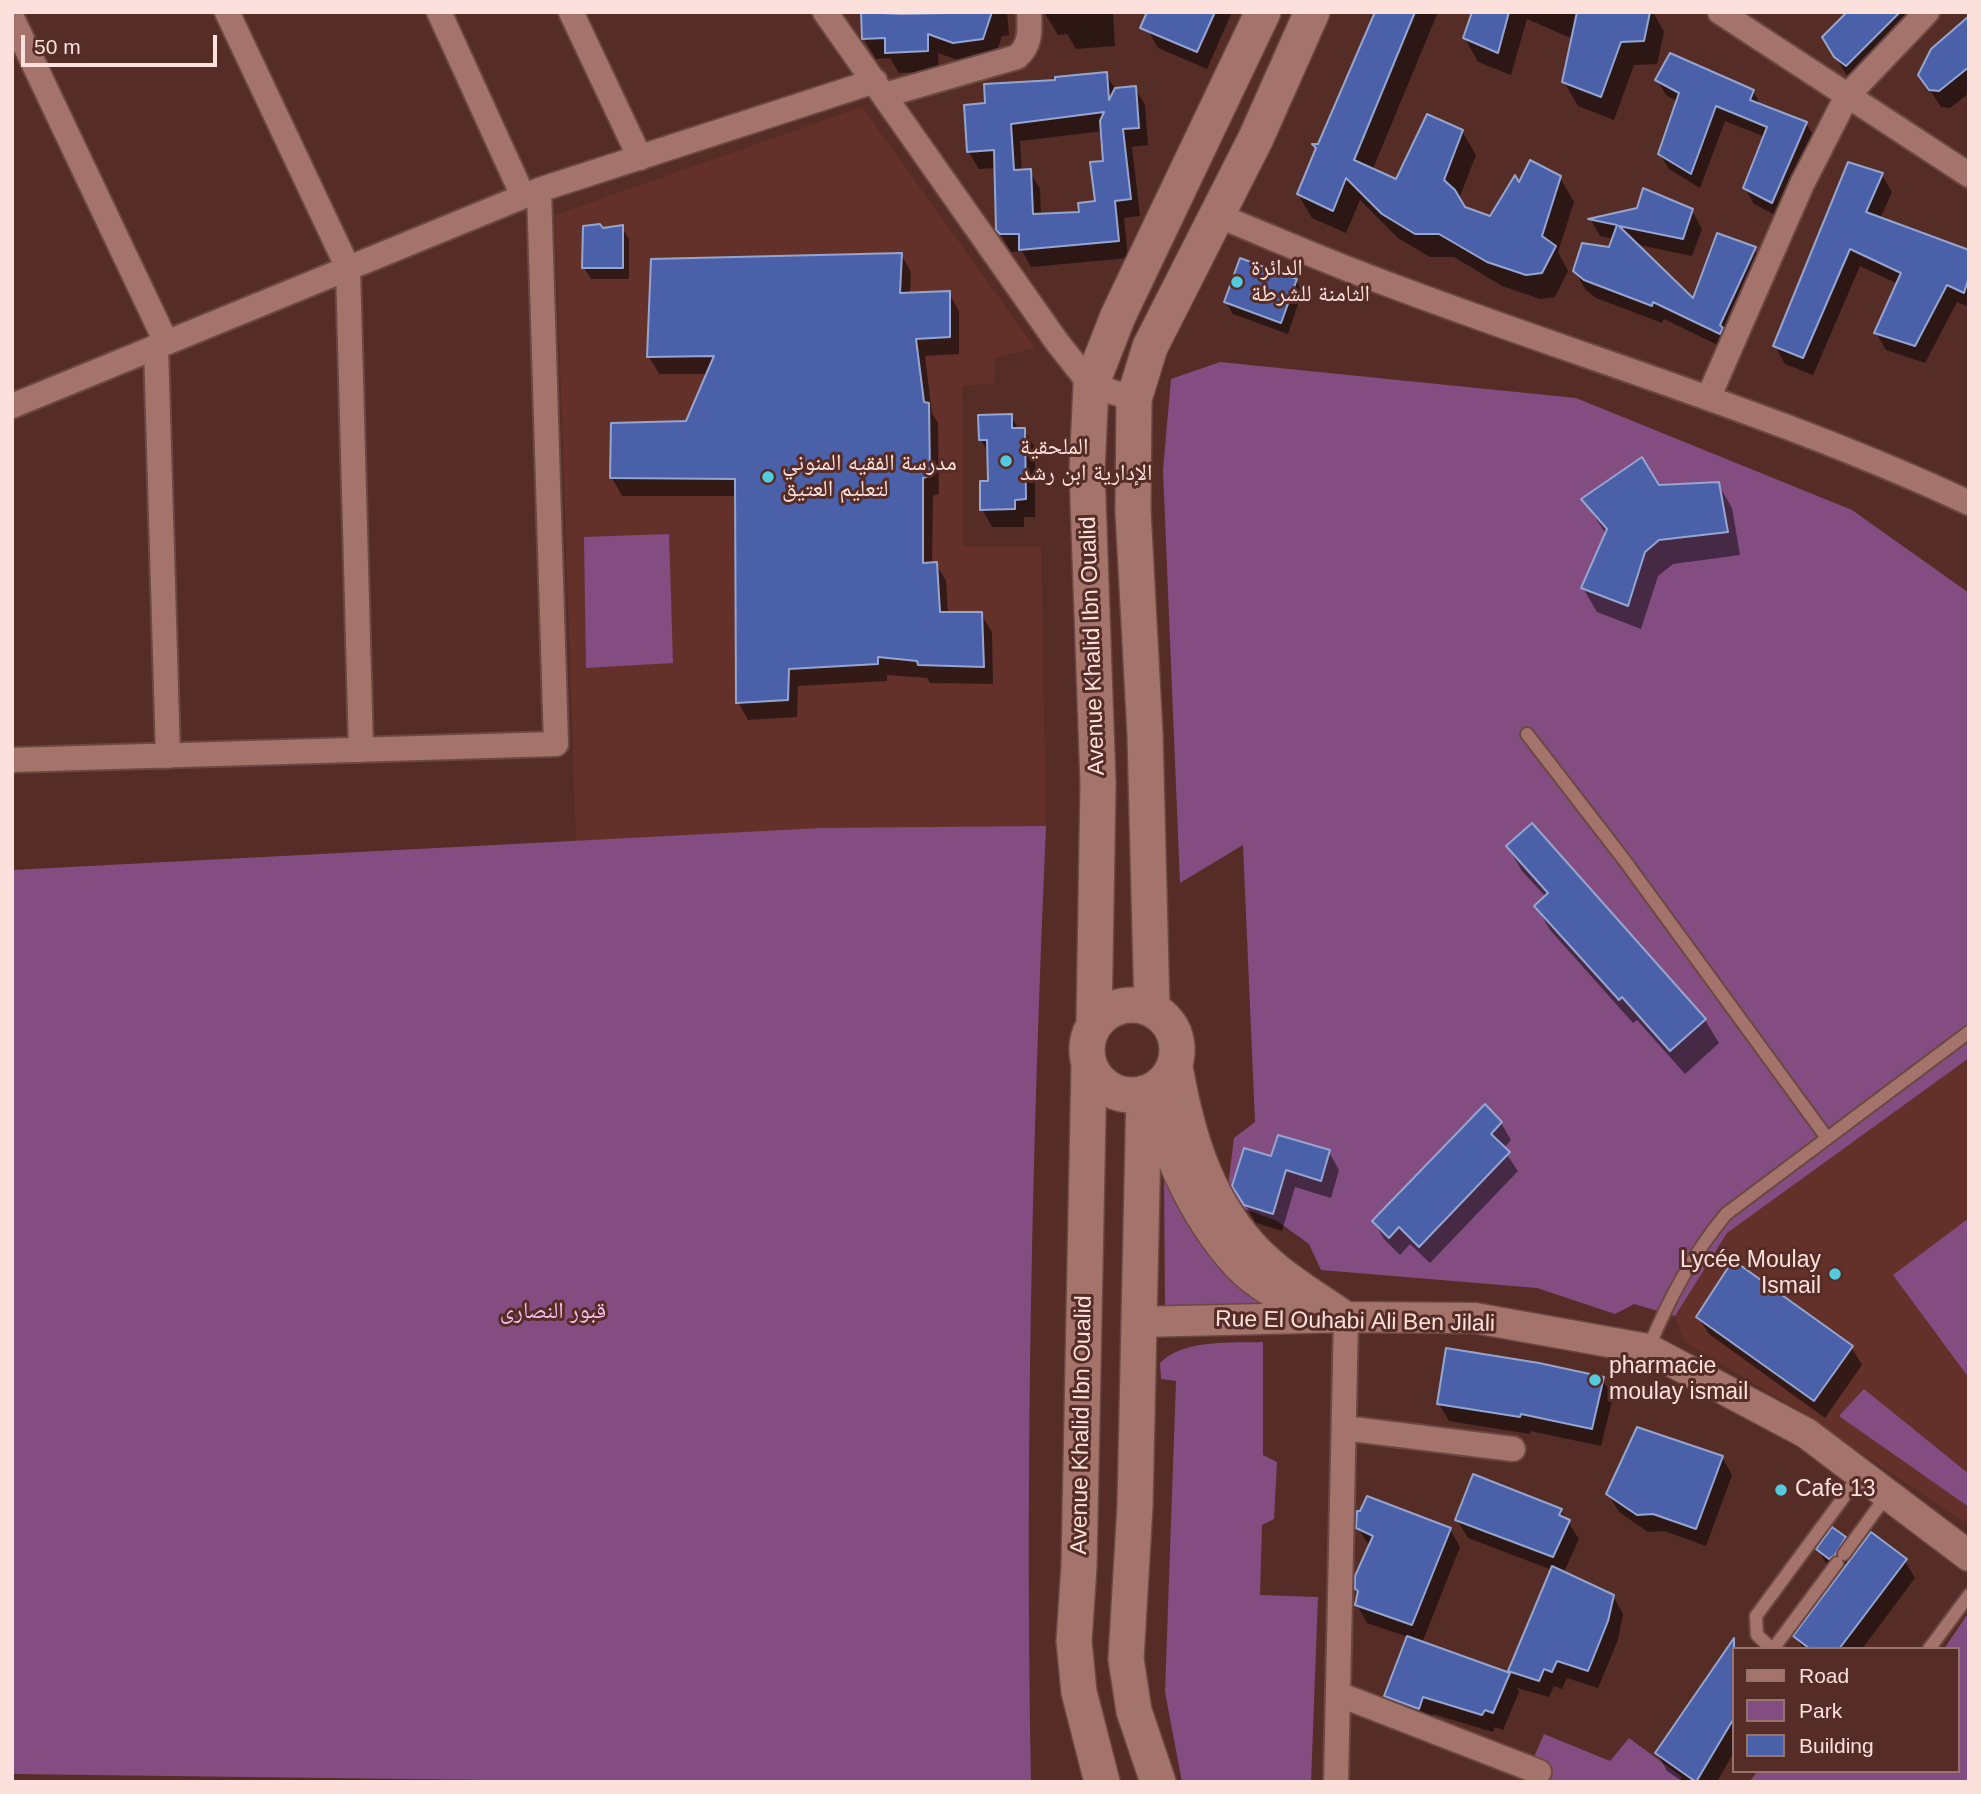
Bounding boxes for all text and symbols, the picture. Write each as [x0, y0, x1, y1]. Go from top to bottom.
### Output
scale bar [24, 21, 220, 65]
text: 50 m [34, 35, 81, 58]
place label: الدائرة الثامنة للشرطة [1251, 255, 1370, 309]
marker: الدائرة الثامنة للشرطة [1229, 274, 1245, 290]
place label: الملحقية الإدارية ابن رشد [1020, 434, 1152, 488]
place label: مدرسة الفقيه المنوني لتعليم العتيق [782, 450, 957, 504]
marker: الملحقية الإدارية ابن رشد [998, 453, 1014, 469]
marker: مدرسة الفقيه المنوني لتعليم العتيق [760, 469, 776, 485]
street label: Avenue Khalid Ibn Oualid [1075, 516, 1111, 776]
place label: Lycée Moulay Ismail [1680, 1247, 1821, 1301]
marker: Lycée Moulay Ismail [1827, 1266, 1843, 1282]
street label: Avenue Khalid Ibn Oualid [1066, 1295, 1098, 1555]
park label: قبور النصارى [500, 1298, 606, 1326]
street label: Rue El Ouhabi Ali Ben Jilali [1215, 1306, 1495, 1338]
place label: pharmacie moulay ismail [1609, 1353, 1748, 1407]
marker: pharmacie moulay ismail [1587, 1372, 1603, 1388]
place label: Cafe 13 [1795, 1476, 1876, 1504]
marker: Cafe 13 [1773, 1482, 1789, 1498]
legend [1732, 1647, 1960, 1773]
text: Road [1799, 1664, 1849, 1687]
text: Park [1799, 1699, 1842, 1722]
text: Building [1799, 1734, 1874, 1757]

